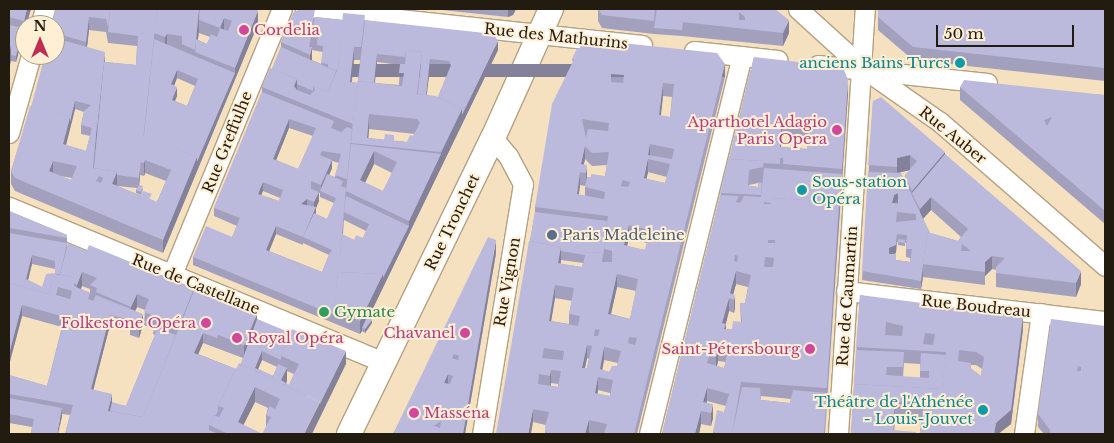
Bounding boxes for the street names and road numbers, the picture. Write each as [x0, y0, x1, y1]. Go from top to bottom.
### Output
street label: Rue des Mathurins [483, 19, 629, 53]
street label: Rue Greffulhe [198, 88, 256, 196]
street label: Rue Auber [916, 102, 990, 168]
street label: Rue Tronchet [421, 171, 483, 273]
street label: Rue de Caumartin [833, 225, 861, 367]
street label: Rue Vignon [490, 236, 524, 328]
street label: Rue de Castellane [129, 250, 263, 318]
street label: Rue Boudreau [920, 291, 1032, 321]

